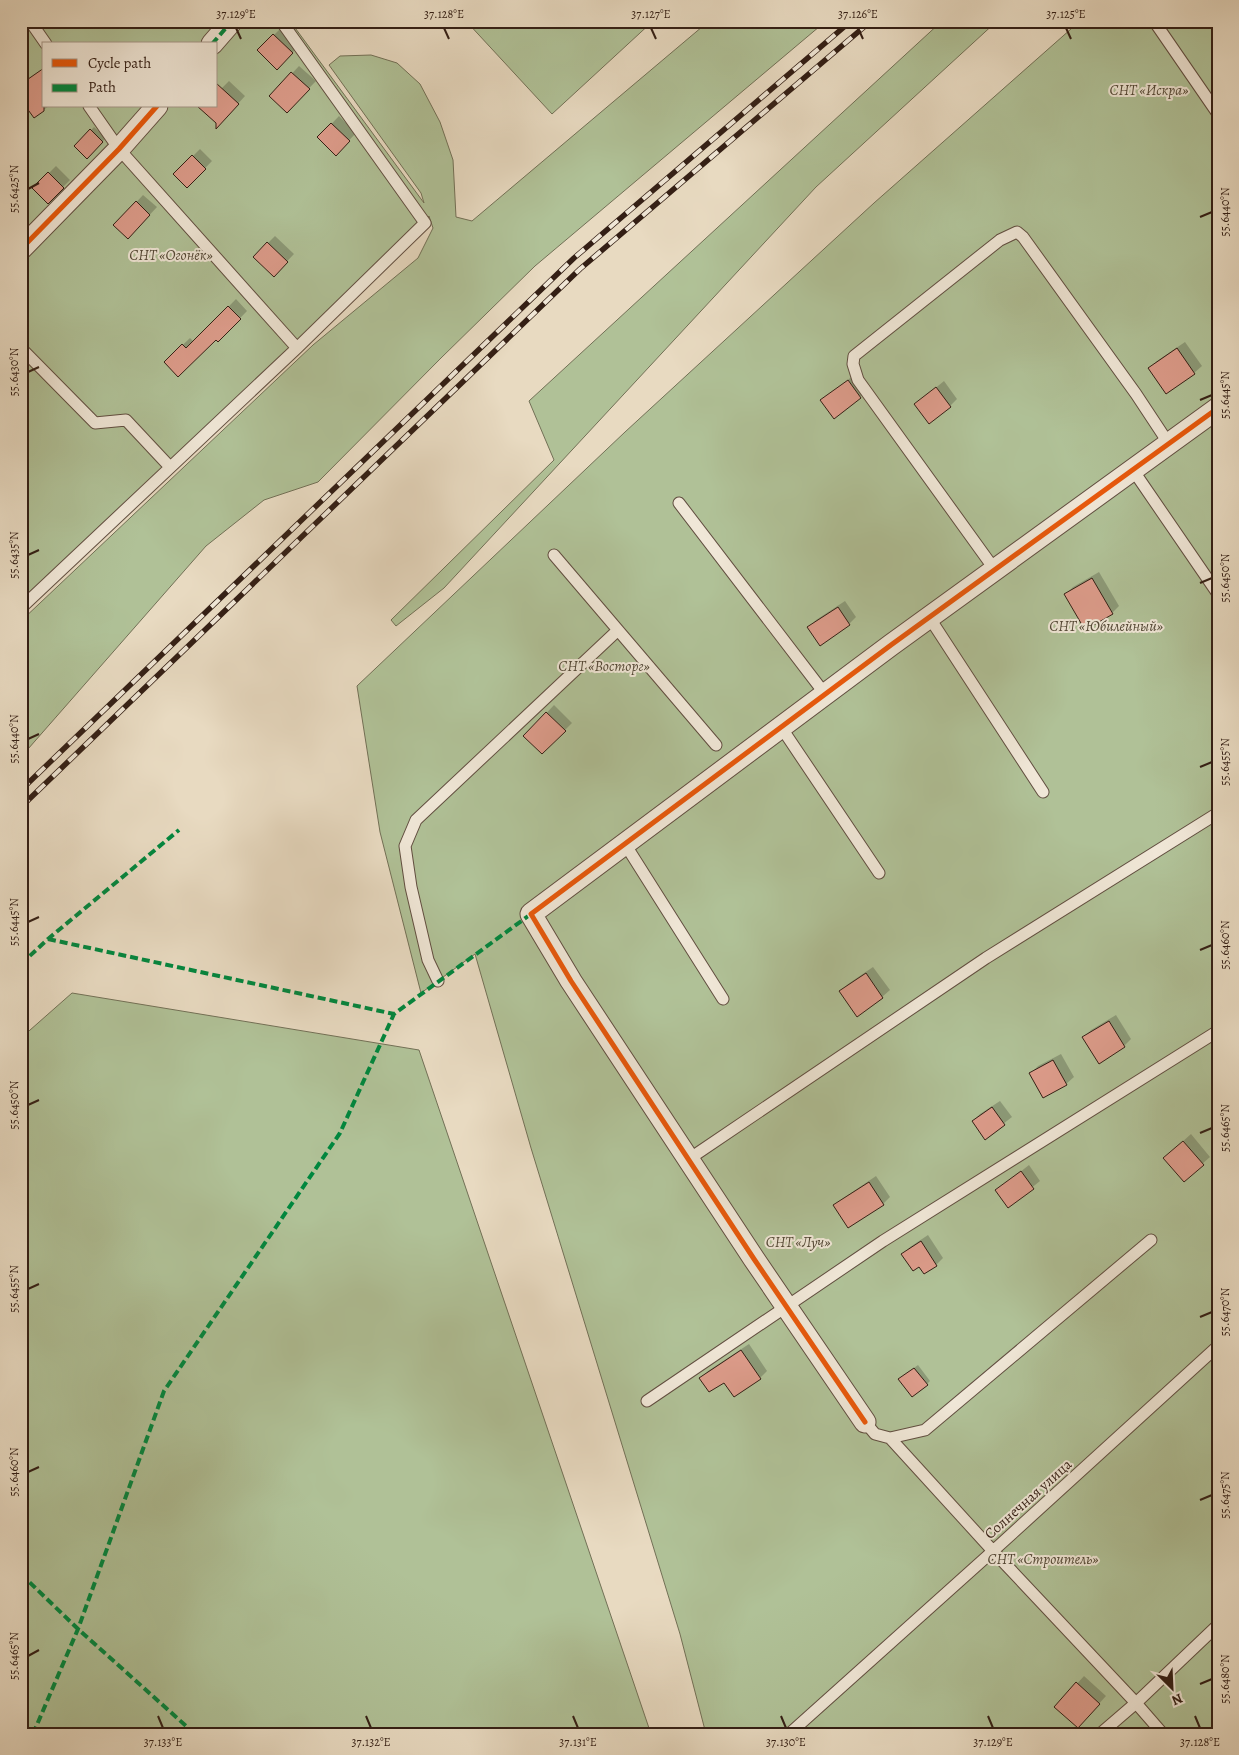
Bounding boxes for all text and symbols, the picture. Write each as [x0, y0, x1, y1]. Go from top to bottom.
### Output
text: 37.129°E [216, 6, 256, 22]
text: 37.128°E [424, 6, 464, 22]
text: 37.127°E [631, 6, 671, 22]
text: 37.126°E [838, 6, 878, 22]
text: 37.125°E [1046, 6, 1086, 22]
legend [42, 42, 218, 108]
text: Cycle path [88, 53, 151, 73]
text: Path [88, 77, 116, 97]
park label: СНТ «Искра» [1110, 80, 1188, 100]
text: 55.6425°N [6, 165, 22, 213]
text: 55.6440°N [1217, 187, 1233, 237]
park label: СНТ «Огонёк» [129, 245, 213, 265]
text: 55.6430°N [6, 347, 22, 396]
text: 55.6445°N [1217, 371, 1233, 419]
text: 55.6435°N [6, 531, 22, 579]
text: 55.6450°N [1217, 553, 1233, 602]
park label: СНТ «Юбилейный» [1049, 616, 1163, 636]
park label: СНТ «Восторг» [558, 656, 650, 676]
text: 55.6440°N [6, 714, 22, 764]
text: 55.6455°N [1217, 738, 1233, 786]
text: 55.6445°N [6, 898, 22, 946]
text: 55.6460°N [1217, 920, 1233, 970]
text: 55.6450°N [6, 1080, 22, 1129]
text: 55.6465°N [1217, 1104, 1233, 1152]
park label: СНТ «Луч» [766, 1232, 830, 1252]
text: 55.6455°N [6, 1265, 22, 1313]
text: 55.6470°N [1217, 1287, 1233, 1336]
text: 55.6460°N [6, 1447, 22, 1497]
street label: Солнечная улица [980, 1454, 1076, 1544]
text: 55.6475°N [1217, 1471, 1233, 1519]
park label: СНТ «Строитель» [987, 1549, 1099, 1569]
text: 55.6465°N [6, 1632, 22, 1680]
text: 55.6480°N [1217, 1654, 1233, 1704]
north arrow [1146, 1662, 1196, 1712]
text: N [1169, 1689, 1186, 1710]
text: 37.133°E [144, 1734, 182, 1750]
text: 37.132°E [351, 1734, 391, 1750]
text: 37.131°E [559, 1734, 597, 1750]
text: 37.130°E [766, 1734, 806, 1750]
text: 37.129°E [973, 1734, 1013, 1750]
text: 37.128°E [1180, 1734, 1220, 1750]

